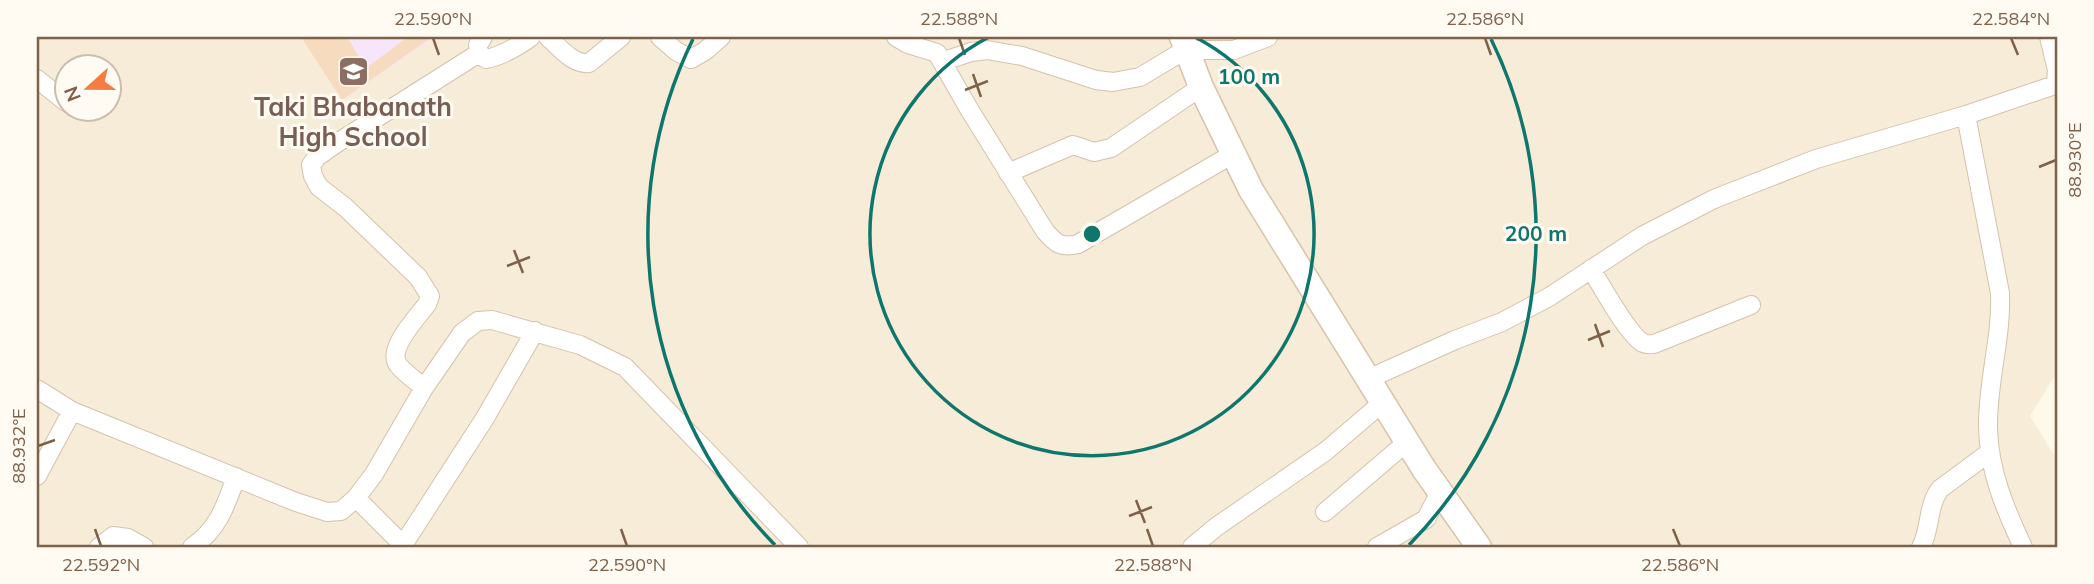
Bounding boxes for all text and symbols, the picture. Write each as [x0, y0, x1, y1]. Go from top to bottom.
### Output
text: 22.590°N [394, 7, 472, 30]
text: 22.588°N [920, 7, 998, 30]
text: 22.586°N [1446, 7, 1524, 30]
text: 22.584°N [1972, 7, 2050, 30]
north arrow [52, 52, 122, 122]
school or university icon: Taki Bhabanath High School [336, 54, 370, 88]
text: 100 m [1218, 63, 1280, 89]
text: N [58, 83, 86, 105]
place label: Taki Bhabanath High School [254, 90, 452, 153]
text: 88.930°E [2063, 122, 2086, 198]
text: 200 m [1505, 220, 1567, 246]
centre of rings [1080, 222, 1104, 246]
text: 88.932°E [7, 408, 30, 484]
text: 22.592°N [62, 553, 140, 576]
text: 22.590°N [588, 553, 666, 576]
text: 22.588°N [1114, 553, 1192, 576]
text: 22.586°N [1641, 553, 1719, 576]

